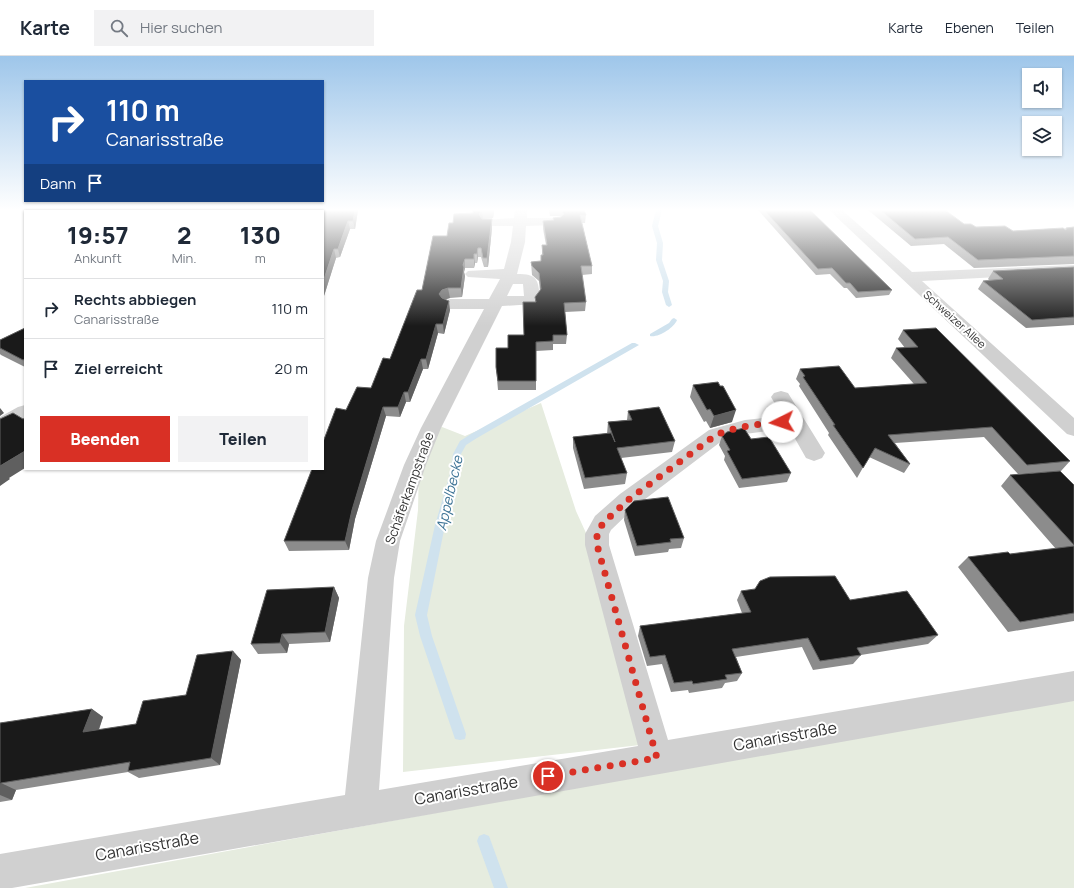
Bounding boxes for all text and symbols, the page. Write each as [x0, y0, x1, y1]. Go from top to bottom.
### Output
search box [94, 10, 374, 46]
text: Karte [20, 15, 70, 41]
icon: search [108, 17, 130, 39]
text: Hier suchen [140, 17, 222, 38]
text: Karte [888, 18, 923, 37]
text: Ebenen [945, 18, 994, 37]
text: Teilen [1016, 18, 1054, 37]
map controls [1022, 68, 1062, 156]
button: sound [1022, 68, 1062, 108]
text: 110 m [106, 91, 180, 129]
icon: right [40, 96, 92, 148]
button: layers [1022, 116, 1062, 156]
text: Canarisstraße [106, 127, 224, 151]
icon: arrive [84, 172, 106, 194]
text: Dann [40, 173, 76, 194]
text: 19:57 [67, 218, 129, 251]
text: 2 [177, 218, 191, 251]
text: 130 [240, 218, 281, 251]
text: Ankunft [74, 249, 122, 267]
text: Min. [172, 249, 197, 267]
text: m [255, 249, 266, 267]
street label: Schweizer Allee [920, 287, 990, 352]
text: Rechts abbiegen [74, 289, 196, 310]
icon: right [40, 298, 62, 320]
text: 110 m [271, 298, 308, 319]
text: Canarisstraße [74, 310, 159, 328]
icon: arrive [40, 358, 62, 380]
text: Ziel erreicht [74, 358, 163, 379]
text: 20 m [275, 358, 308, 379]
position arrow [761, 401, 803, 443]
button: Beenden [40, 416, 170, 462]
button: Teilen [178, 416, 308, 462]
street label: Schäferkampstraße [380, 429, 438, 547]
water label: Appelbecke [431, 453, 467, 532]
street label: Canarisstraße [732, 716, 838, 756]
pin [531, 759, 565, 793]
icon: arrive [537, 765, 559, 787]
street label: Canarisstraße [413, 770, 519, 810]
street label: Canarisstraße [94, 826, 200, 866]

